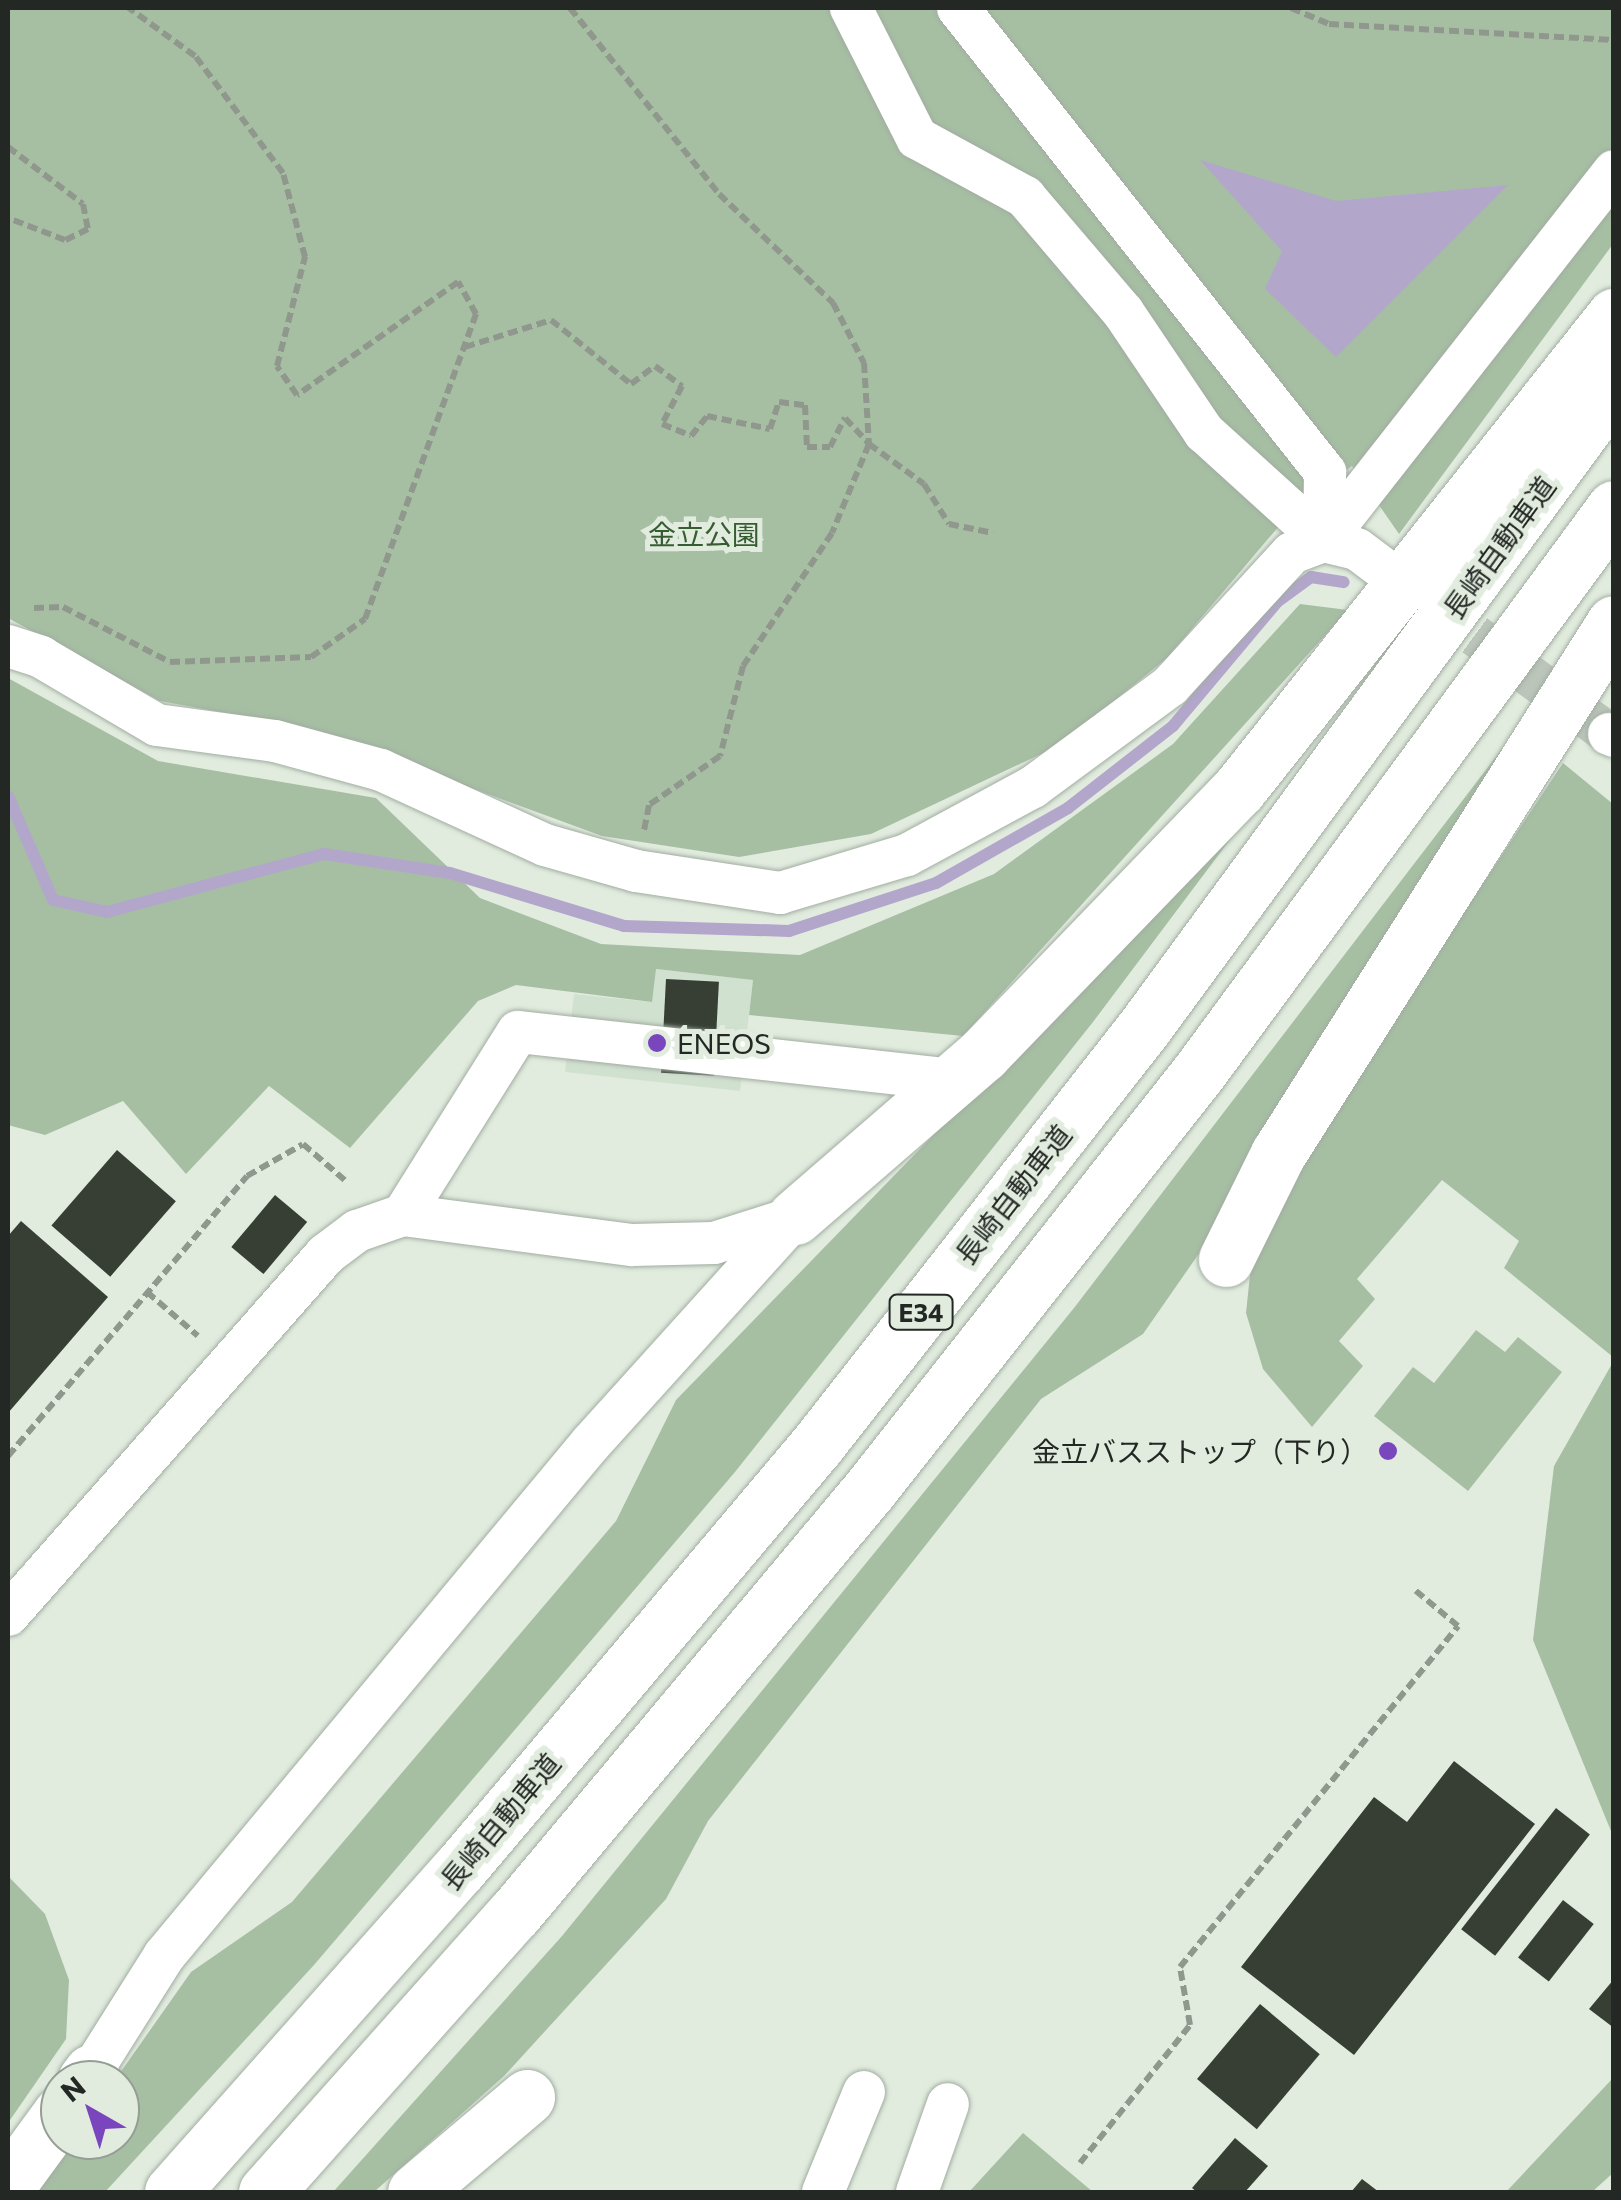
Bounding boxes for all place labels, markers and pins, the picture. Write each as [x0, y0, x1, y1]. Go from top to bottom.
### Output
place label: ENEOS [677, 1026, 771, 1060]
marker: ENEOS [646, 1032, 668, 1054]
place label: 金立バスストップ（下り） [1032, 1434, 1368, 1468]
marker: 金立バスストップ（下り） [1377, 1440, 1399, 1462]

